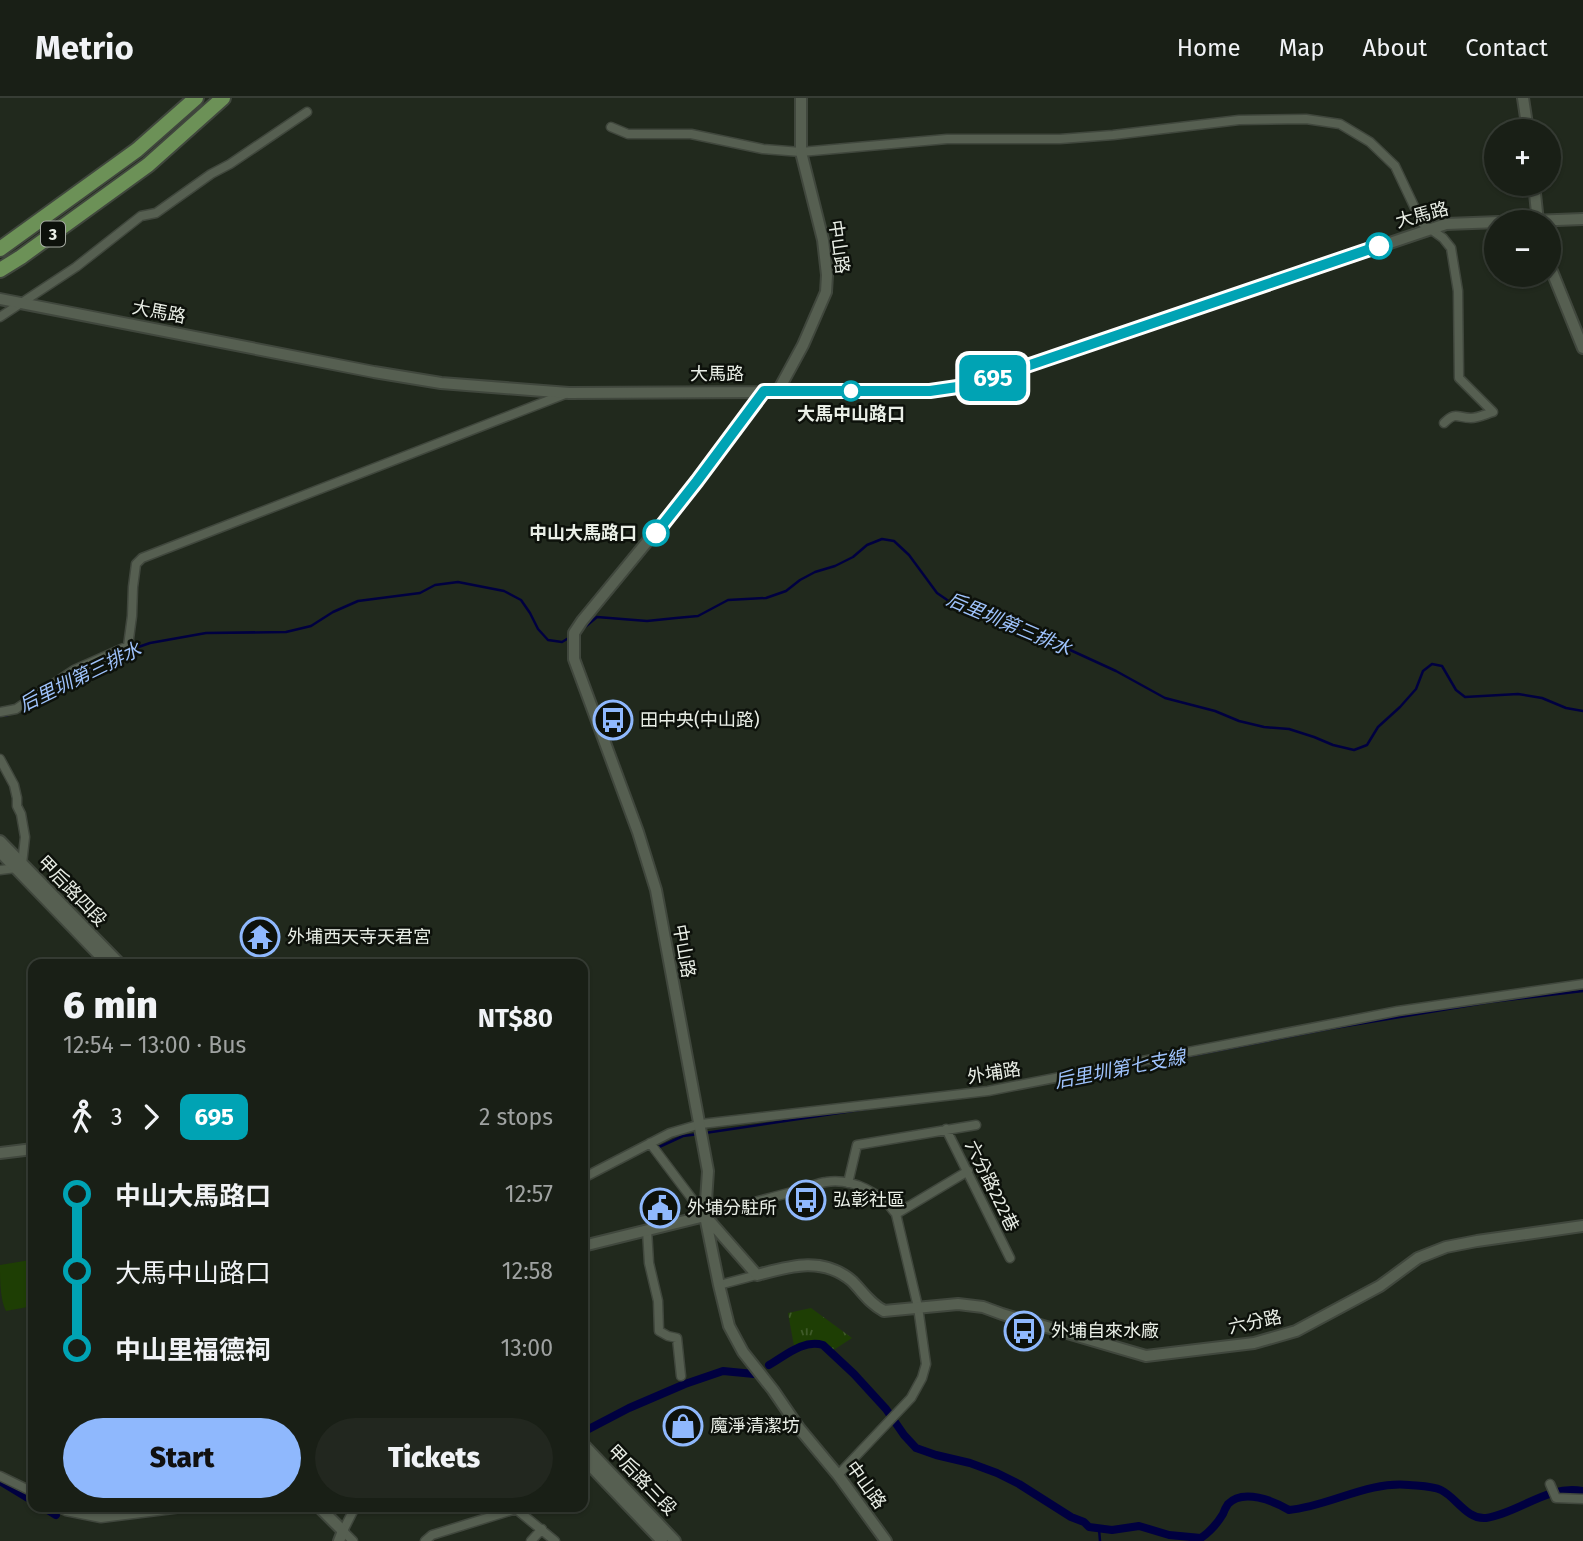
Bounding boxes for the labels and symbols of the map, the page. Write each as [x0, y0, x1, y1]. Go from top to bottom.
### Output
street label: 大馬路 [1393, 197, 1451, 233]
street label: 中山路 [824, 219, 854, 275]
road number: 3 [41, 222, 65, 246]
unlabelled marker [1366, 233, 1392, 259]
street label: 大馬路 [130, 296, 188, 328]
line badge: 695 [953, 355, 1033, 401]
street label: 大馬路 [690, 363, 744, 385]
marker: 大馬中山路口 [841, 381, 861, 401]
place label: 大馬中山路口 [797, 403, 905, 425]
marker: 中山大馬路口 [643, 520, 669, 546]
place label: 中山大馬路口 [529, 522, 637, 544]
water label: 后里圳第三排水 [943, 587, 1076, 661]
water label: 后里圳第三排水 [15, 637, 146, 716]
bus stop icon: 田中央(中山路) [592, 699, 634, 741]
place label: 田中央(中山路) [640, 709, 760, 731]
street label: 甲后路四段 [33, 851, 111, 931]
temple icon: 外埔西天寺天君宮 [239, 916, 281, 958]
street label: 中山路 [668, 923, 700, 979]
place label: 外埔西天寺天君宮 [287, 926, 431, 948]
water label: 后里圳第七支線 [1053, 1045, 1189, 1093]
street label: 外埔路 [966, 1058, 1022, 1088]
street label: 六分路222巷 [960, 1137, 1024, 1235]
bus stop icon: 弘彰社區 [785, 1179, 827, 1221]
public building icon: 外埔分駐所 [639, 1187, 681, 1229]
place label: 弘彰社區 [833, 1189, 905, 1211]
place label: 外埔分駐所 [687, 1197, 777, 1219]
street label: 六分路 [1226, 1306, 1284, 1338]
bus stop icon: 外埔自來水廠 [1003, 1310, 1045, 1352]
place label: 外埔自來水廠 [1051, 1320, 1159, 1342]
shop icon: 魔淨清潔坊 [662, 1405, 704, 1447]
place label: 魔淨清潔坊 [710, 1415, 800, 1437]
street label: 甲后路三段 [603, 1440, 681, 1520]
street label: 中山路 [841, 1457, 891, 1513]

